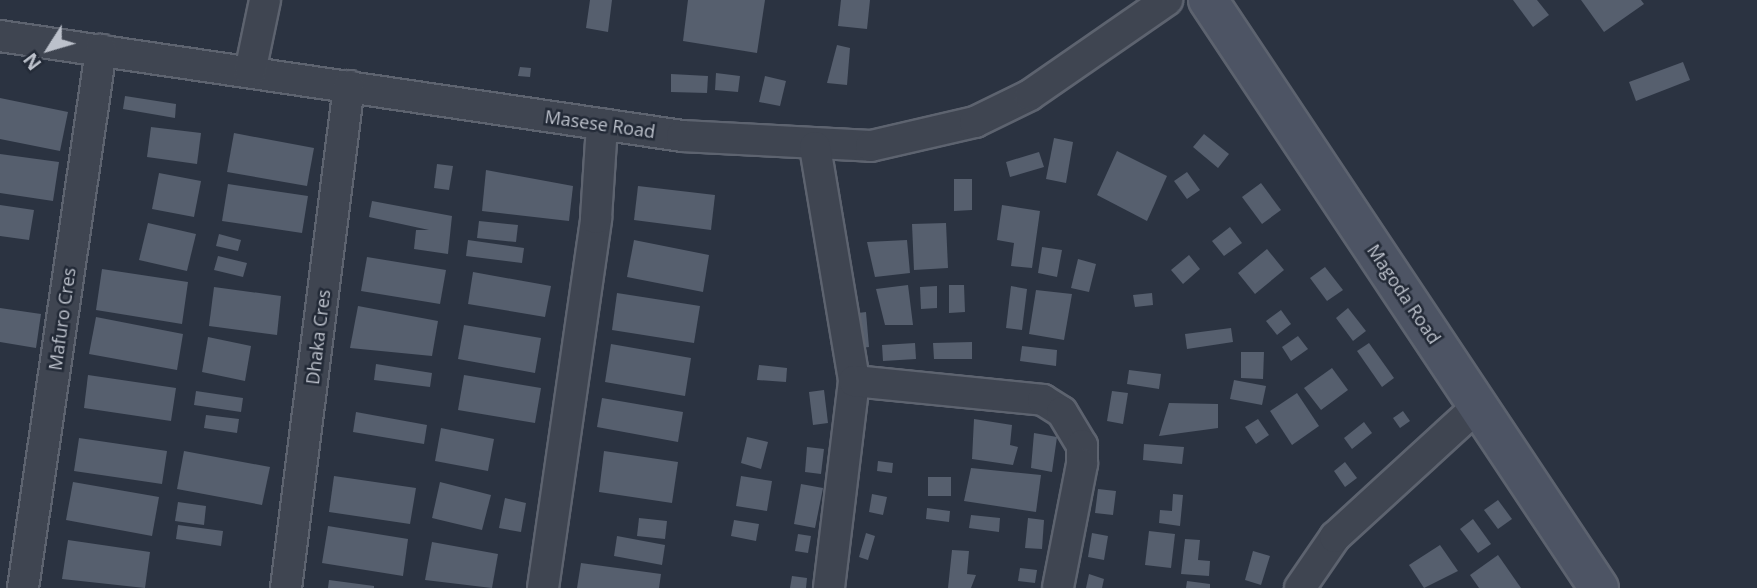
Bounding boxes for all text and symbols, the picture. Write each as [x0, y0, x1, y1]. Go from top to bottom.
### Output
north arrow [14, 14, 84, 84]
text: N [17, 48, 47, 76]
street label: Masese Road [543, 106, 657, 142]
street label: Magoda Road [1363, 240, 1445, 348]
street label: Mafuro Cres [44, 266, 80, 372]
street label: Dhaka Cres [301, 288, 335, 386]

